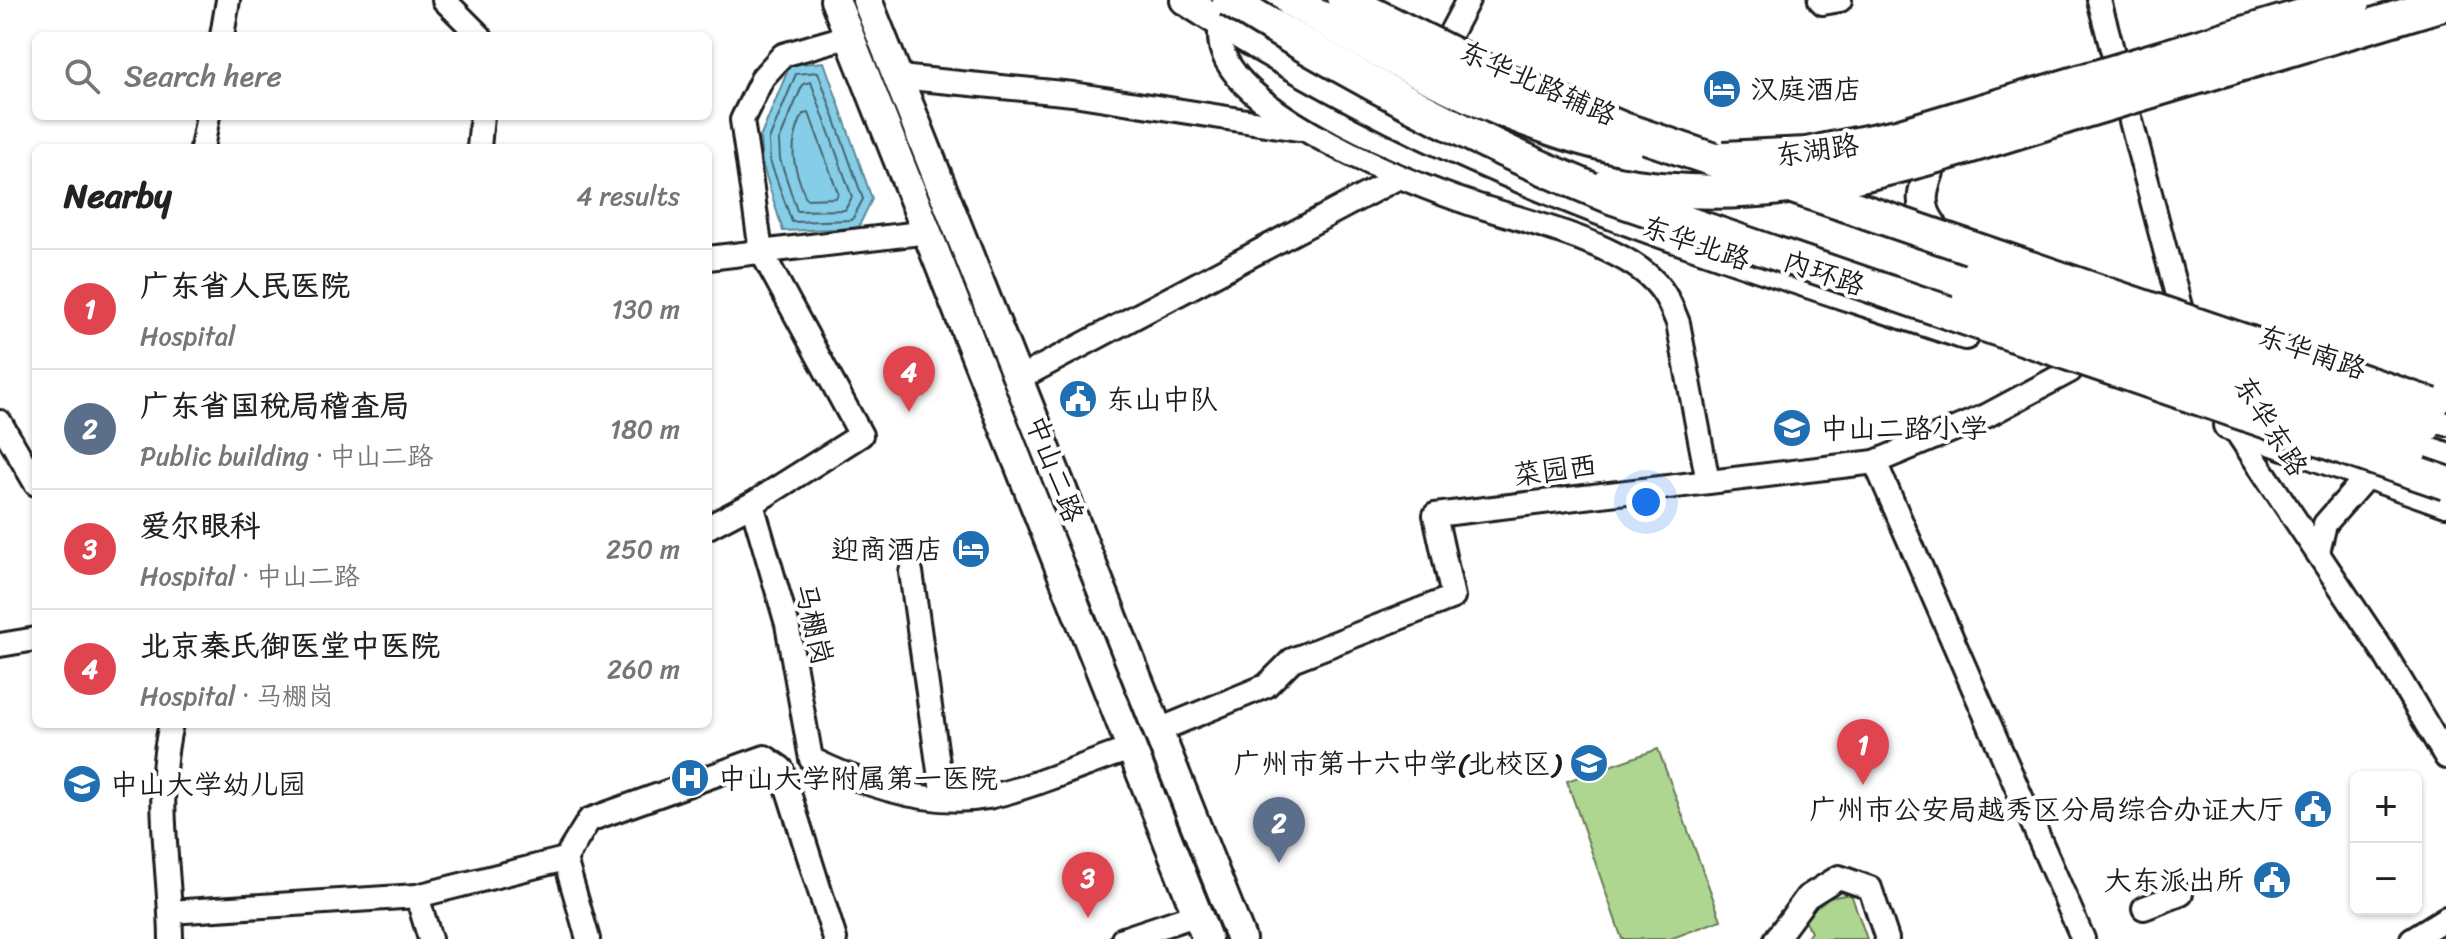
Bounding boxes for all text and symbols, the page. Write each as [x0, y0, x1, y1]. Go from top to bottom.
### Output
street label: 东华北路辅路 [1451, 26, 1625, 140]
search box [32, 32, 712, 120]
text: Search here [124, 49, 282, 103]
icon: search [60, 54, 104, 98]
place label: 汉庭酒店 [1750, 65, 1862, 114]
hotel icon: 汉庭酒店 [1701, 68, 1743, 110]
street label: 东湖路 [1772, 120, 1862, 180]
text: Nearby [64, 166, 172, 226]
text: 4 results [576, 173, 680, 219]
street label: 东华北路 [1635, 202, 1757, 284]
street label: 内环路 [1776, 236, 1872, 310]
text: 广东省人民医院 [140, 259, 350, 313]
text: 1 [84, 286, 96, 332]
text: 130 m [611, 286, 680, 332]
street label: 东华南路 [2251, 311, 2373, 393]
text: Hospital [140, 313, 235, 359]
pin: 4 [883, 346, 935, 412]
street label: 东华东路 [2221, 366, 2321, 486]
place label: 东山中队 [1106, 375, 1218, 424]
public building icon: 东山中队 [1057, 378, 1099, 420]
text: 广东省国税局稽查局 [140, 379, 410, 433]
place label: 中山二路小学 [1820, 404, 1988, 453]
text: 2 [82, 406, 98, 452]
text: 180 m [610, 406, 680, 452]
school or university icon: 中山二路小学 [1771, 407, 1813, 449]
street label: 中山二路 [1012, 408, 1098, 530]
text: Public building · 中山二路 [140, 433, 434, 479]
street label: 菜园西 [1510, 441, 1600, 499]
your location [1626, 482, 1666, 522]
text: 爱尔眼科 [140, 499, 260, 553]
place label: 迎商酒店 [831, 525, 943, 574]
text: 3 [83, 526, 97, 572]
text: 250 m [606, 526, 680, 572]
hotel icon: 迎商酒店 [950, 528, 992, 570]
text: Hospital · 中山二路 [140, 553, 360, 599]
street label: 马棚岗 [781, 578, 847, 670]
text: 北京秦氏御医堂中医院 [140, 619, 440, 673]
text: 4 [82, 646, 98, 692]
text: 260 m [607, 646, 680, 692]
text: Hospital · 马棚岗 [140, 673, 334, 719]
pin: 1 [1837, 719, 1889, 785]
place label: 广州市第十六中学(北校区) [1233, 739, 1562, 788]
school or university icon: 广州市第十六中学(北校区) [1568, 742, 1610, 784]
place label: 中山大学附属第一医院 [718, 754, 998, 803]
hospital icon: 中山大学附属第一医院 [669, 757, 711, 799]
place label: 中山大学幼儿园 [110, 760, 306, 809]
school or university icon: 中山大学幼儿园 [61, 763, 103, 805]
map controls [2350, 771, 2422, 915]
button: + [2350, 771, 2422, 843]
place label: 广州市公安局越秀区分局综合办证大厅 [1809, 785, 2285, 834]
public building icon: 广州市公安局越秀区分局综合办证大厅 [2292, 788, 2334, 830]
pin: 2 [1253, 797, 1305, 863]
button: − [2350, 843, 2422, 915]
pin: 3 [1062, 852, 1114, 918]
place label: 大东派出所 [2104, 856, 2244, 905]
public building icon: 大东派出所 [2251, 859, 2293, 901]

